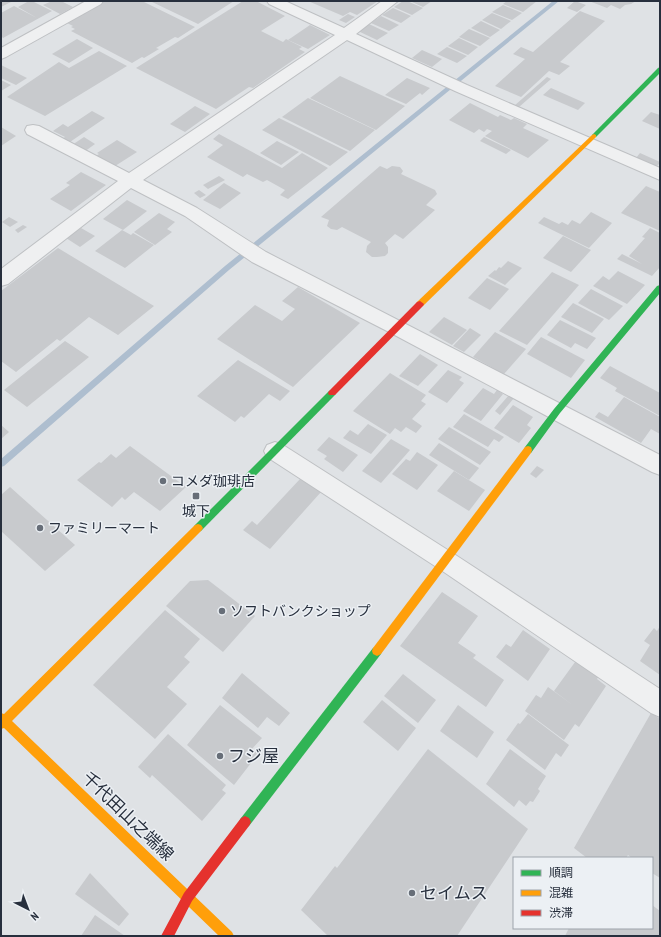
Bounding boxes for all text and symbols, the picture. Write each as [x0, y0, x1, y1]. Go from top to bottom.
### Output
place label: コメダ珈琲店 [171, 472, 255, 490]
marker: コメダ珈琲店 [158, 476, 168, 486]
marker: 城下 [191, 491, 201, 501]
place label: 城下 [182, 502, 210, 520]
place label: ファミリーマート [48, 519, 160, 537]
marker: ファミリーマート [35, 523, 45, 533]
place label: ソフトバンクショップ [230, 602, 371, 620]
marker: ソフトバンクショップ [217, 606, 227, 616]
place label: フジ屋 [228, 745, 279, 767]
marker: フジ屋 [215, 751, 225, 761]
street label: 千代田山之端線 [78, 767, 178, 865]
legend [513, 857, 653, 929]
text: 順調 [549, 865, 573, 880]
place label: セイムス [420, 882, 488, 904]
text: 混雑 [549, 885, 573, 900]
marker: セイムス [407, 888, 417, 898]
north arrow [8, 889, 48, 929]
text: 渋滞 [549, 905, 573, 920]
text: N [28, 909, 42, 924]

